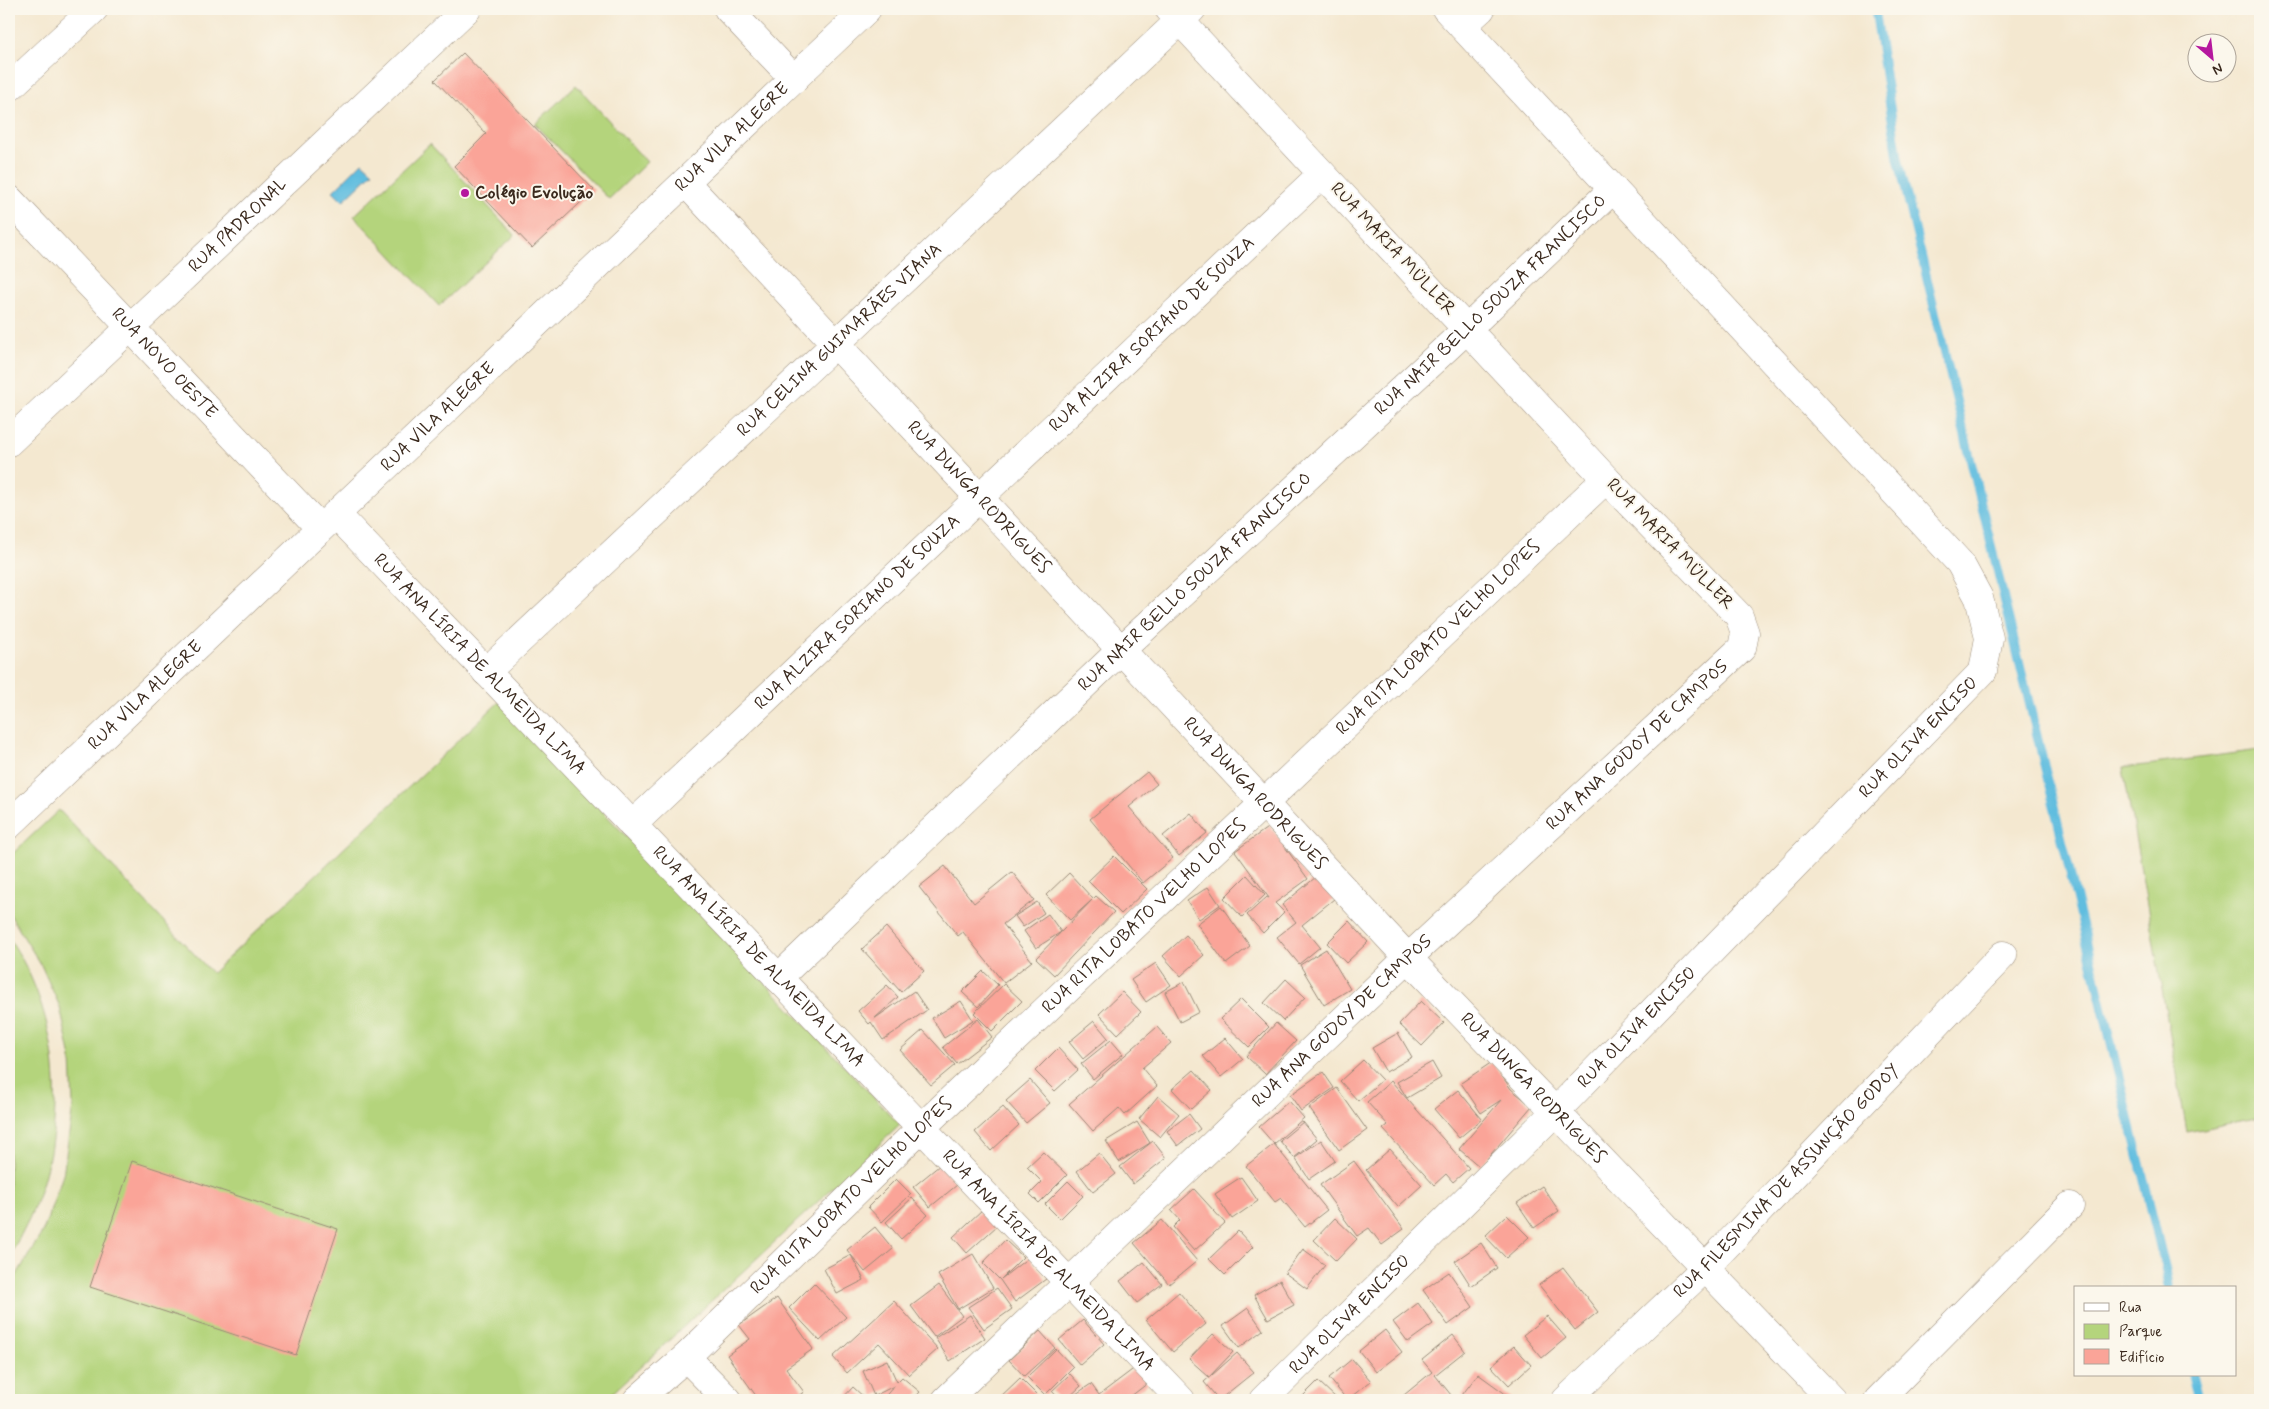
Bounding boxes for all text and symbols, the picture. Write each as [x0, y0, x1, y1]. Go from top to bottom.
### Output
north arrow [2186, 32, 2236, 82]
text: N [2209, 58, 2226, 79]
street label: RUA VILA ALEGRE [670, 77, 795, 197]
street label: RUA PADRONAL [183, 173, 293, 278]
street label: RUA MARIA MÜLLER [1325, 177, 1462, 321]
place label: Colégio Evolução [475, 181, 594, 205]
marker: Colégio Evolução [459, 187, 471, 199]
street label: RUA NAIR BELLO SOUZA FRANCISCO [1369, 189, 1612, 421]
street label: RUA ALZIRA SORIANO DE SOUZA [1044, 231, 1260, 437]
street label: RUA CELINA GUIMARÃES VIANA [732, 238, 947, 442]
street label: RUA NOVO OESTE [106, 303, 223, 424]
street label: RUA VILA ALEGRE [376, 357, 500, 477]
street label: RUA DUNGA RODRIGUES [902, 416, 1056, 579]
street label: RUA NAIR BELLO SOUZA FRANCISCO [1073, 467, 1317, 697]
street label: RUA MARIA MÜLLER [1601, 473, 1740, 615]
street label: RUA ALZIRA SORIANO DE SOUZA [749, 509, 966, 715]
street label: RUA RITA LOBATO VELHO LOPES [1331, 535, 1546, 741]
street label: RUA ANA LÍRIA DE ALMEIDA LIMA [368, 548, 591, 781]
street label: RUA VILA ALEGRE [83, 635, 208, 756]
street label: RUA ANA GODOY DE CAMPOS [1541, 655, 1733, 836]
street label: RUA OLIVA ENCISO [1854, 671, 1983, 804]
street label: RUA DUNGA RODRIGUES [1178, 712, 1332, 875]
street label: RUA RITA LOBATO VELHO LOPES [1037, 814, 1252, 1019]
street label: RUA ANA LÍRIA DE ALMEIDA LIMA [647, 841, 870, 1073]
street label: RUA ANA GODOY DE CAMPOS [1247, 930, 1437, 1113]
street label: RUA OLIVA ENCISO [1572, 961, 1702, 1094]
street label: RUA DUNGA RODRIGUES [1455, 1007, 1611, 1169]
street label: RUA FILESMINA DE ASSUNÇÃO GODOY [1668, 1059, 1905, 1304]
street label: RUA RITA LOBATO VELHO LOPES [745, 1092, 958, 1300]
street label: RUA ANA LÍRIA DE ALMEIDA LIMA [937, 1145, 1160, 1377]
street label: RUA OLIVA ENCISO [1284, 1249, 1416, 1379]
legend [2074, 1286, 2236, 1376]
text: Rua [2119, 1298, 2142, 1318]
text: Parque [2119, 1322, 2162, 1342]
text: Edifício [2119, 1348, 2164, 1368]

